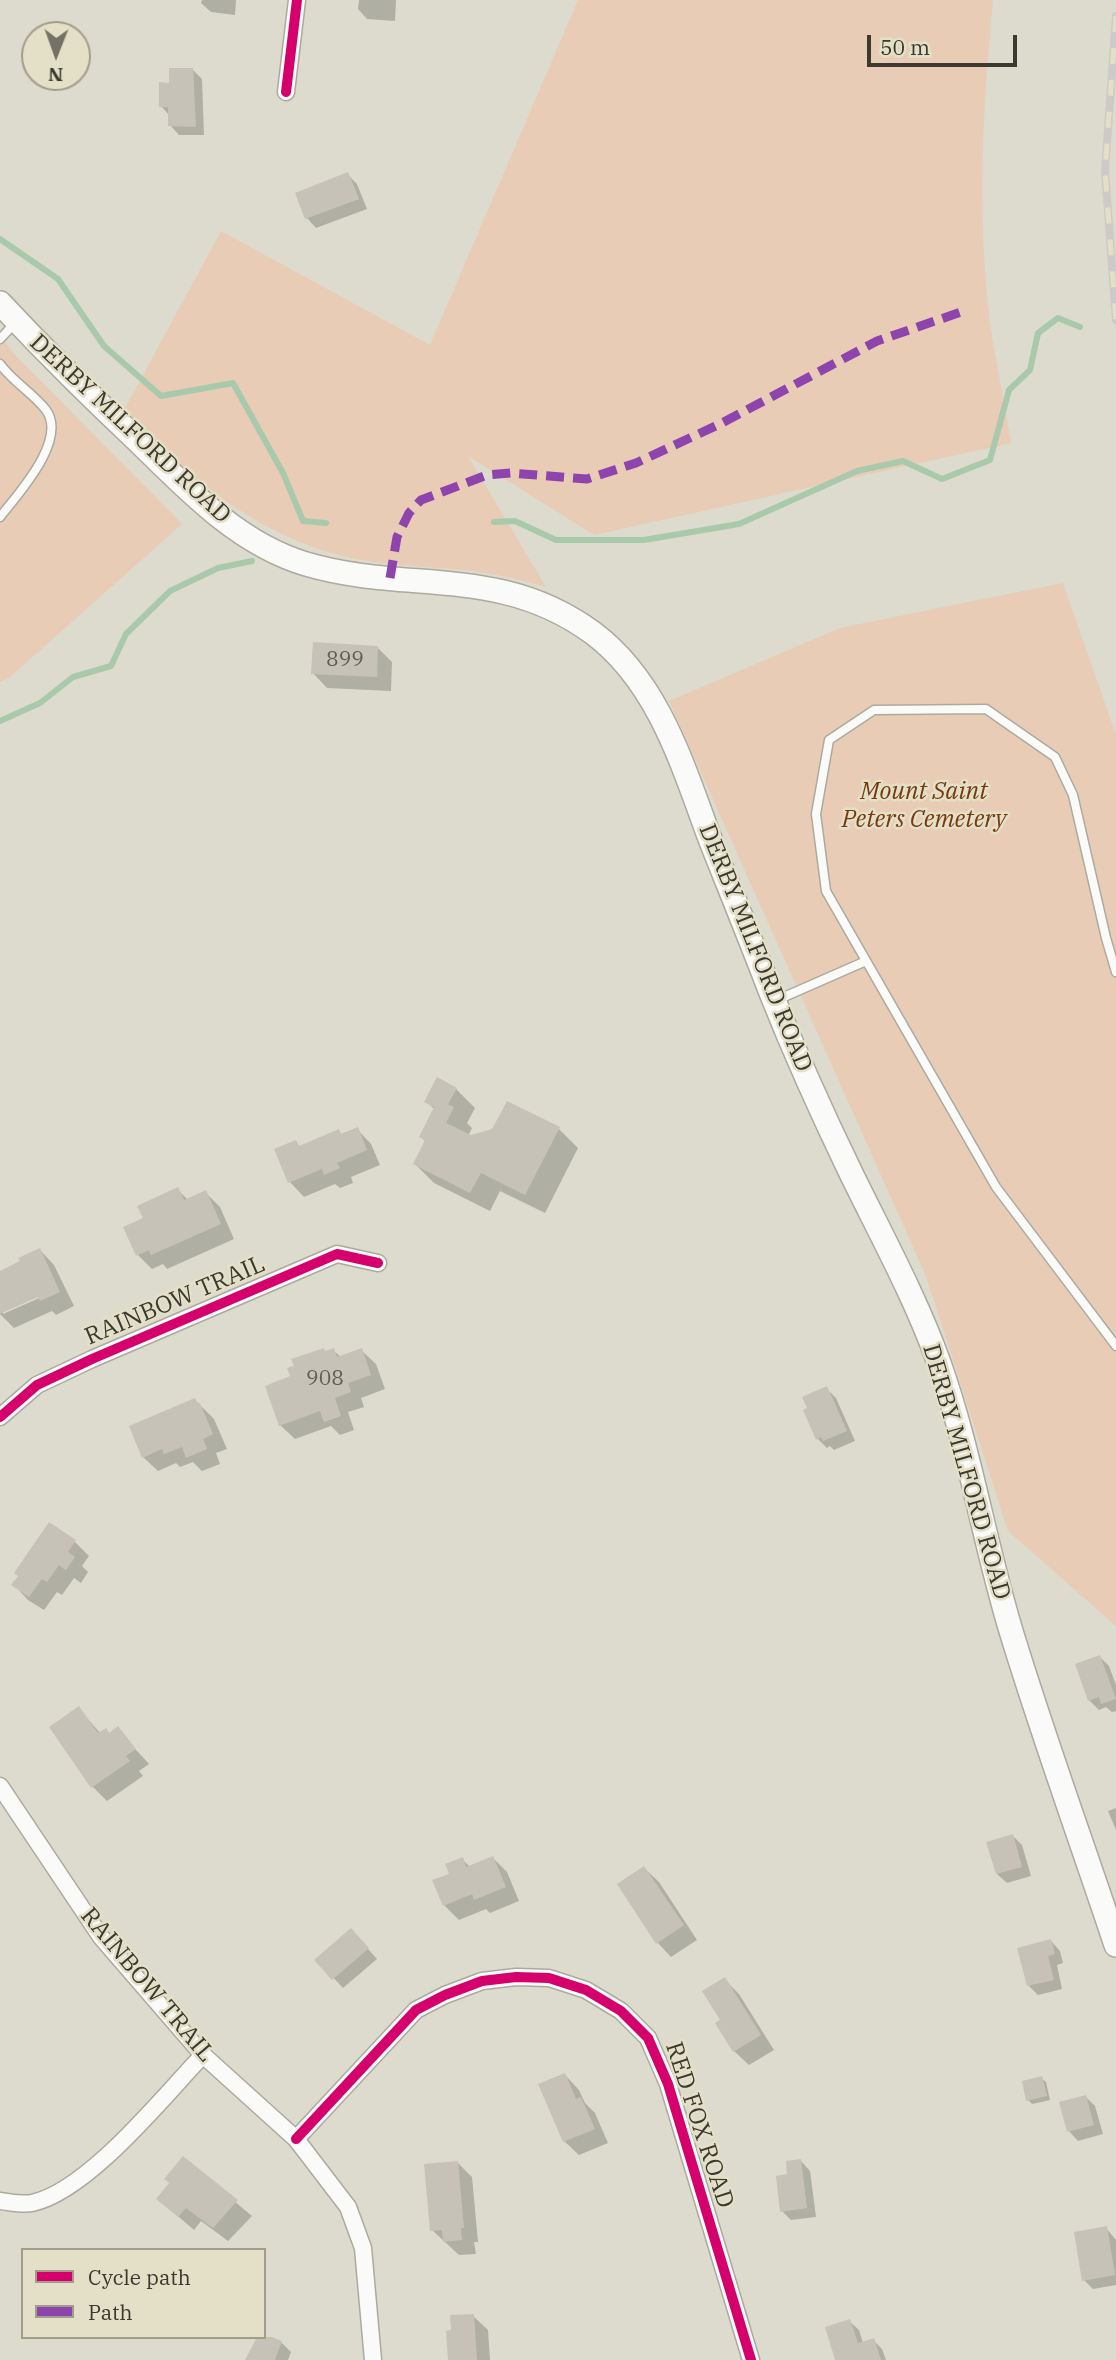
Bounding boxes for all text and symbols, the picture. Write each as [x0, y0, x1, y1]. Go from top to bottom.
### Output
north arrow [21, 21, 91, 91]
scale bar [871, 21, 1021, 65]
text: 50 m [880, 33, 930, 61]
text: N [48, 63, 63, 87]
street label: DERBY MILFORD ROAD [23, 328, 237, 530]
house number: 899 [326, 647, 364, 673]
park label: Mount Saint Peters Cemetery [842, 778, 1006, 834]
street label: DERBY MILFORD ROAD [692, 820, 818, 1076]
street label: RAINBOW TRAIL [81, 1250, 269, 1352]
street label: DERBY MILFORD ROAD [916, 1341, 1016, 1603]
house number: 908 [306, 1366, 344, 1392]
street label: RAINBOW TRAIL [74, 1902, 220, 2068]
street label: RED FOX ROAD [659, 2038, 739, 2212]
legend [21, 2248, 266, 2339]
text: Cycle path [88, 2263, 191, 2291]
text: Path [88, 2298, 133, 2326]

